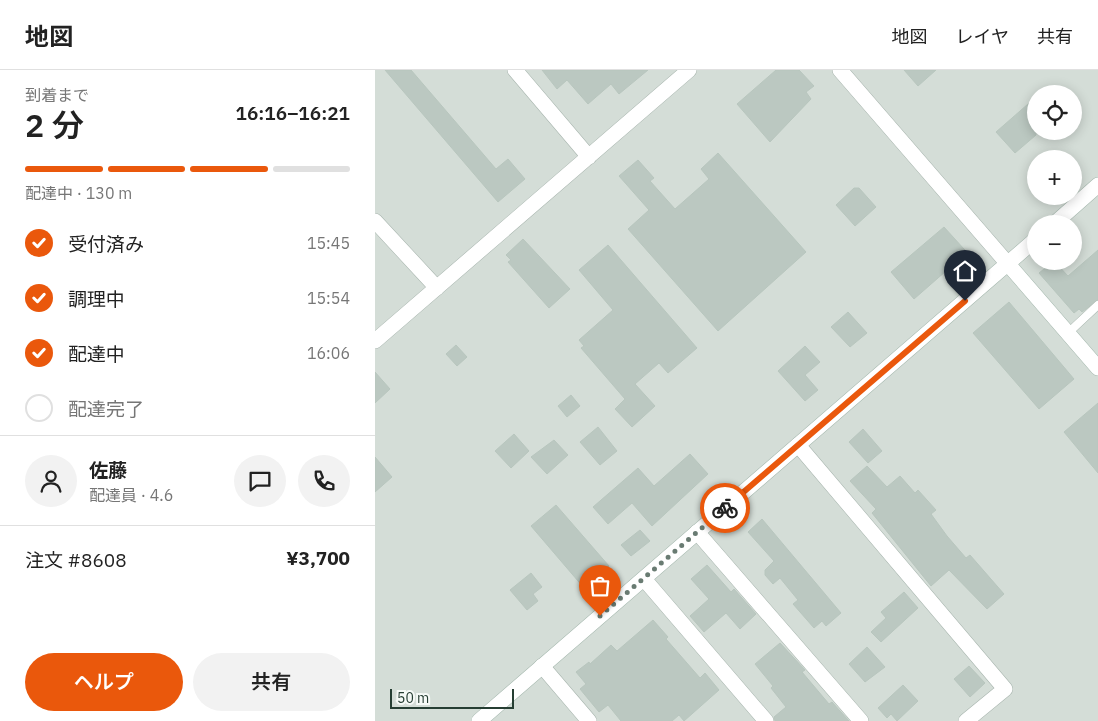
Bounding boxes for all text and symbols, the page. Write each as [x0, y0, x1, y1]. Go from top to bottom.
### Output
text: 地図 [25, 20, 73, 52]
text: 地図 [892, 25, 928, 48]
text: レイヤ [956, 25, 1009, 48]
text: 共有 [1037, 25, 1073, 48]
text: 到着まで [25, 85, 89, 105]
map controls [1027, 85, 1082, 270]
button: locate [1027, 85, 1082, 140]
text: 16:16–16:21 [236, 101, 350, 125]
text: 2 分 [25, 104, 84, 146]
button: + [1027, 150, 1082, 205]
text: 配達中 · 130 m [25, 183, 132, 203]
button: − [1027, 215, 1082, 270]
icon: check [25, 229, 53, 257]
text: 受付済み [68, 232, 144, 256]
text: 15:45 [307, 233, 350, 253]
pin [944, 250, 986, 301]
icon: home [951, 257, 979, 285]
icon: check [25, 284, 53, 312]
text: 調理中 [68, 287, 125, 311]
text: 15:54 [307, 288, 350, 308]
icon: check [25, 339, 53, 367]
text: 配達中 [68, 342, 125, 366]
text: 16:06 [307, 343, 350, 363]
text: 配達完了 [68, 397, 144, 421]
button: person [25, 455, 77, 507]
button: chat [234, 455, 286, 507]
button: phone [298, 455, 350, 507]
text: 佐藤 [89, 458, 127, 482]
courier [700, 483, 750, 533]
text: 配達員 · 4.6 [89, 485, 173, 505]
icon: bike [711, 494, 739, 522]
text: ¥3,700 [286, 546, 350, 570]
text: 注文 #8608 [25, 548, 127, 572]
pin [579, 565, 621, 616]
icon: bag [586, 572, 614, 600]
button: ヘルプ [25, 653, 183, 711]
button: 共有 [193, 653, 350, 711]
scale bar [390, 686, 514, 709]
text: 50 m [397, 689, 429, 707]

